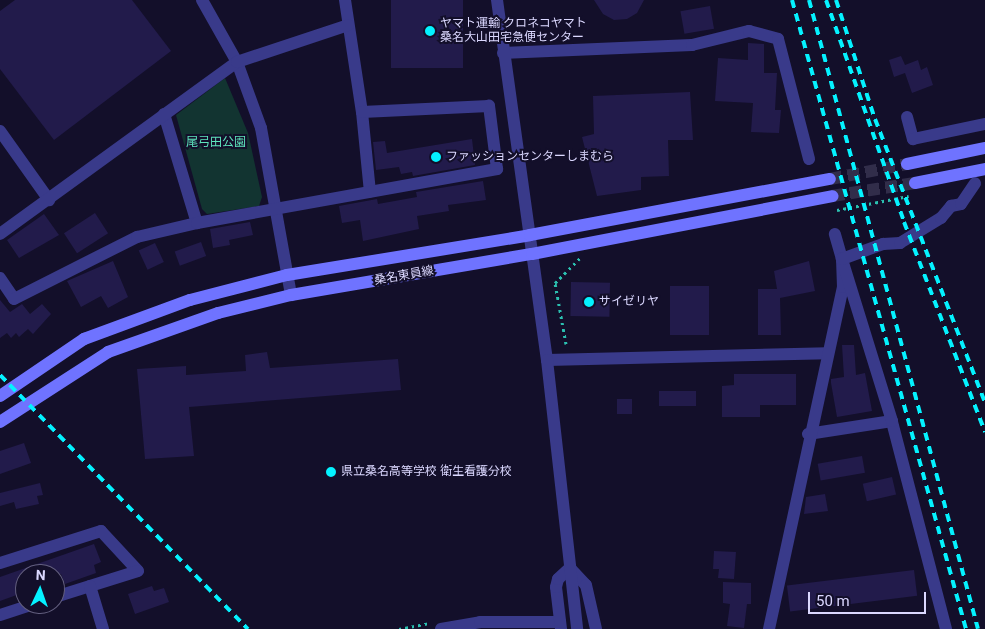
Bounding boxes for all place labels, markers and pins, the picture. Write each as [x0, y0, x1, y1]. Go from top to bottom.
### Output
place label: ヤマト運輸 クロネコヤマト 桑名大山田宅急便センター [440, 17, 587, 45]
marker: ヤマト運輸 クロネコヤマト 桑名大山田宅急便センター [424, 25, 436, 37]
place label: ファッションセンターしまむら [446, 150, 614, 164]
marker: ファッションセンターしまむら [430, 151, 442, 163]
place label: サイゼリヤ [599, 295, 659, 309]
marker: サイゼリヤ [583, 296, 595, 308]
place label: 県立桑名高等学校 衛生看護分校 [341, 465, 512, 479]
marker: 県立桑名高等学校 衛生看護分校 [325, 466, 337, 478]

